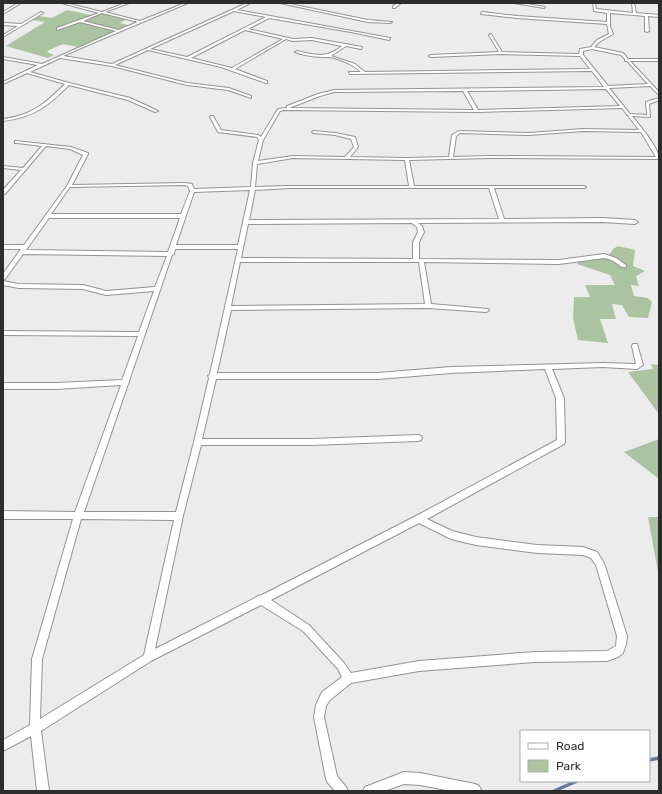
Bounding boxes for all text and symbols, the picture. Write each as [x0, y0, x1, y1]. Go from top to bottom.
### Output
legend [520, 730, 650, 782]
text: Road [556, 739, 584, 753]
text: Park [556, 759, 582, 773]

